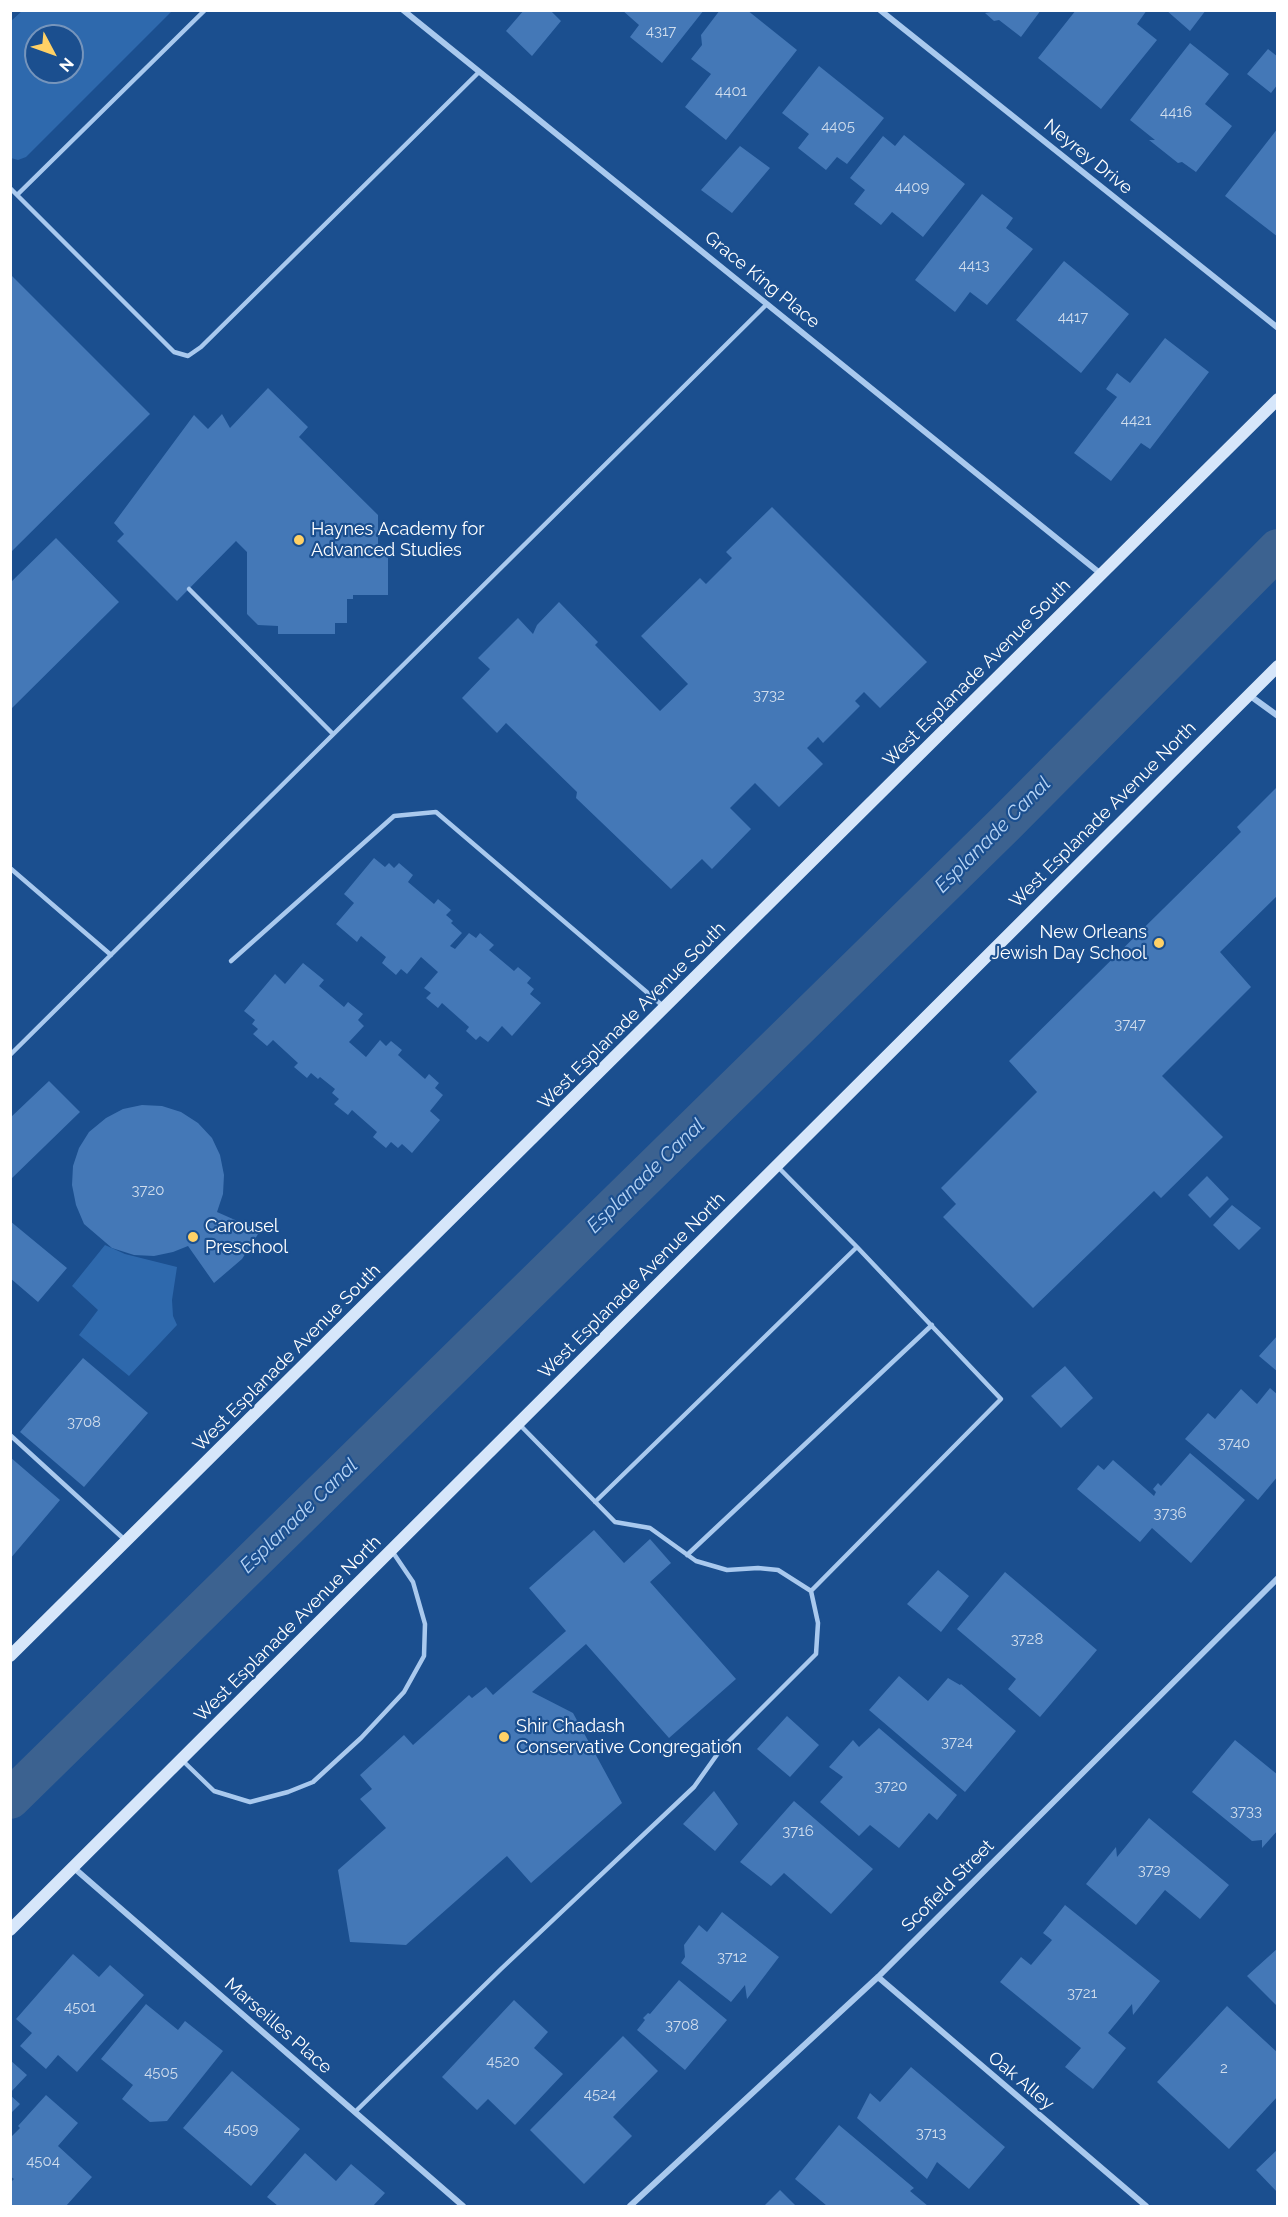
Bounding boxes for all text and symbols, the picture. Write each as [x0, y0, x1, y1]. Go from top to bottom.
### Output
house number: 4317 [646, 22, 676, 40]
north arrow [24, 24, 84, 84]
text: N [55, 54, 78, 76]
house number: 4401 [715, 82, 747, 100]
house number: 4416 [1160, 103, 1192, 121]
street label: Neyrey Drive [1039, 115, 1137, 199]
house number: 4405 [821, 117, 855, 135]
house number: 4409 [895, 178, 929, 196]
street label: Grace King Place [700, 227, 824, 333]
house number: 4413 [959, 256, 989, 274]
house number: 4417 [1058, 308, 1088, 326]
house number: 4421 [1121, 411, 1151, 429]
place label: Haynes Academy for Advanced Studies [311, 519, 485, 562]
marker: Haynes Academy for Advanced Studies [292, 533, 306, 547]
street label: West Esplanade Avenue South [879, 575, 1075, 771]
house number: 3732 [753, 686, 785, 704]
street label: West Esplanade Avenue North [1005, 717, 1201, 913]
water label: Esplanade Canal [930, 772, 1056, 898]
street label: West Esplanade Avenue South [534, 918, 730, 1114]
place label: New Orleans Jewish Day School [992, 922, 1147, 964]
marker: New Orleans Jewish Day School [1152, 936, 1166, 950]
house number: 3747 [1114, 1015, 1146, 1033]
water label: Esplanade Canal [582, 1114, 710, 1238]
house number: 3720 [132, 1181, 164, 1199]
street label: West Esplanade Avenue North [534, 1188, 730, 1384]
place label: Carousel Preschool [205, 1216, 288, 1258]
marker: Carousel Preschool [186, 1230, 200, 1244]
street label: West Esplanade Avenue South [189, 1260, 385, 1456]
house number: 3708 [67, 1413, 101, 1431]
house number: 3740 [1218, 1434, 1250, 1452]
water label: Esplanade Canal [235, 1454, 363, 1578]
house number: 3736 [1153, 1504, 1187, 1522]
street label: West Esplanade Avenue North [190, 1531, 386, 1727]
house number: 3728 [1011, 1630, 1043, 1648]
place label: Shir Chadash Conservative Congregation [516, 1716, 742, 1758]
marker: Shir Chadash Conservative Congregation [497, 1730, 511, 1744]
house number: 3724 [941, 1733, 973, 1751]
house number: 3720 [875, 1777, 907, 1795]
house number: 3733 [1230, 1802, 1262, 1820]
house number: 3716 [782, 1822, 814, 1840]
street label: Scofield Street [897, 1835, 999, 1937]
house number: 3729 [1138, 1861, 1170, 1879]
house number: 3712 [717, 1948, 747, 1966]
street label: Marseilles Place [220, 1974, 336, 2078]
house number: 3721 [1067, 1984, 1097, 2002]
house number: 4501 [64, 1998, 96, 2016]
house number: 3708 [665, 2016, 699, 2034]
street label: Oak Alley [984, 2047, 1058, 2115]
house number: 4520 [486, 2052, 520, 2070]
house number: 2 [1220, 2059, 1228, 2077]
house number: 4505 [144, 2063, 178, 2081]
house number: 4524 [584, 2085, 616, 2103]
house number: 4509 [224, 2120, 258, 2138]
house number: 3713 [916, 2124, 946, 2142]
house number: 4504 [26, 2152, 60, 2170]

